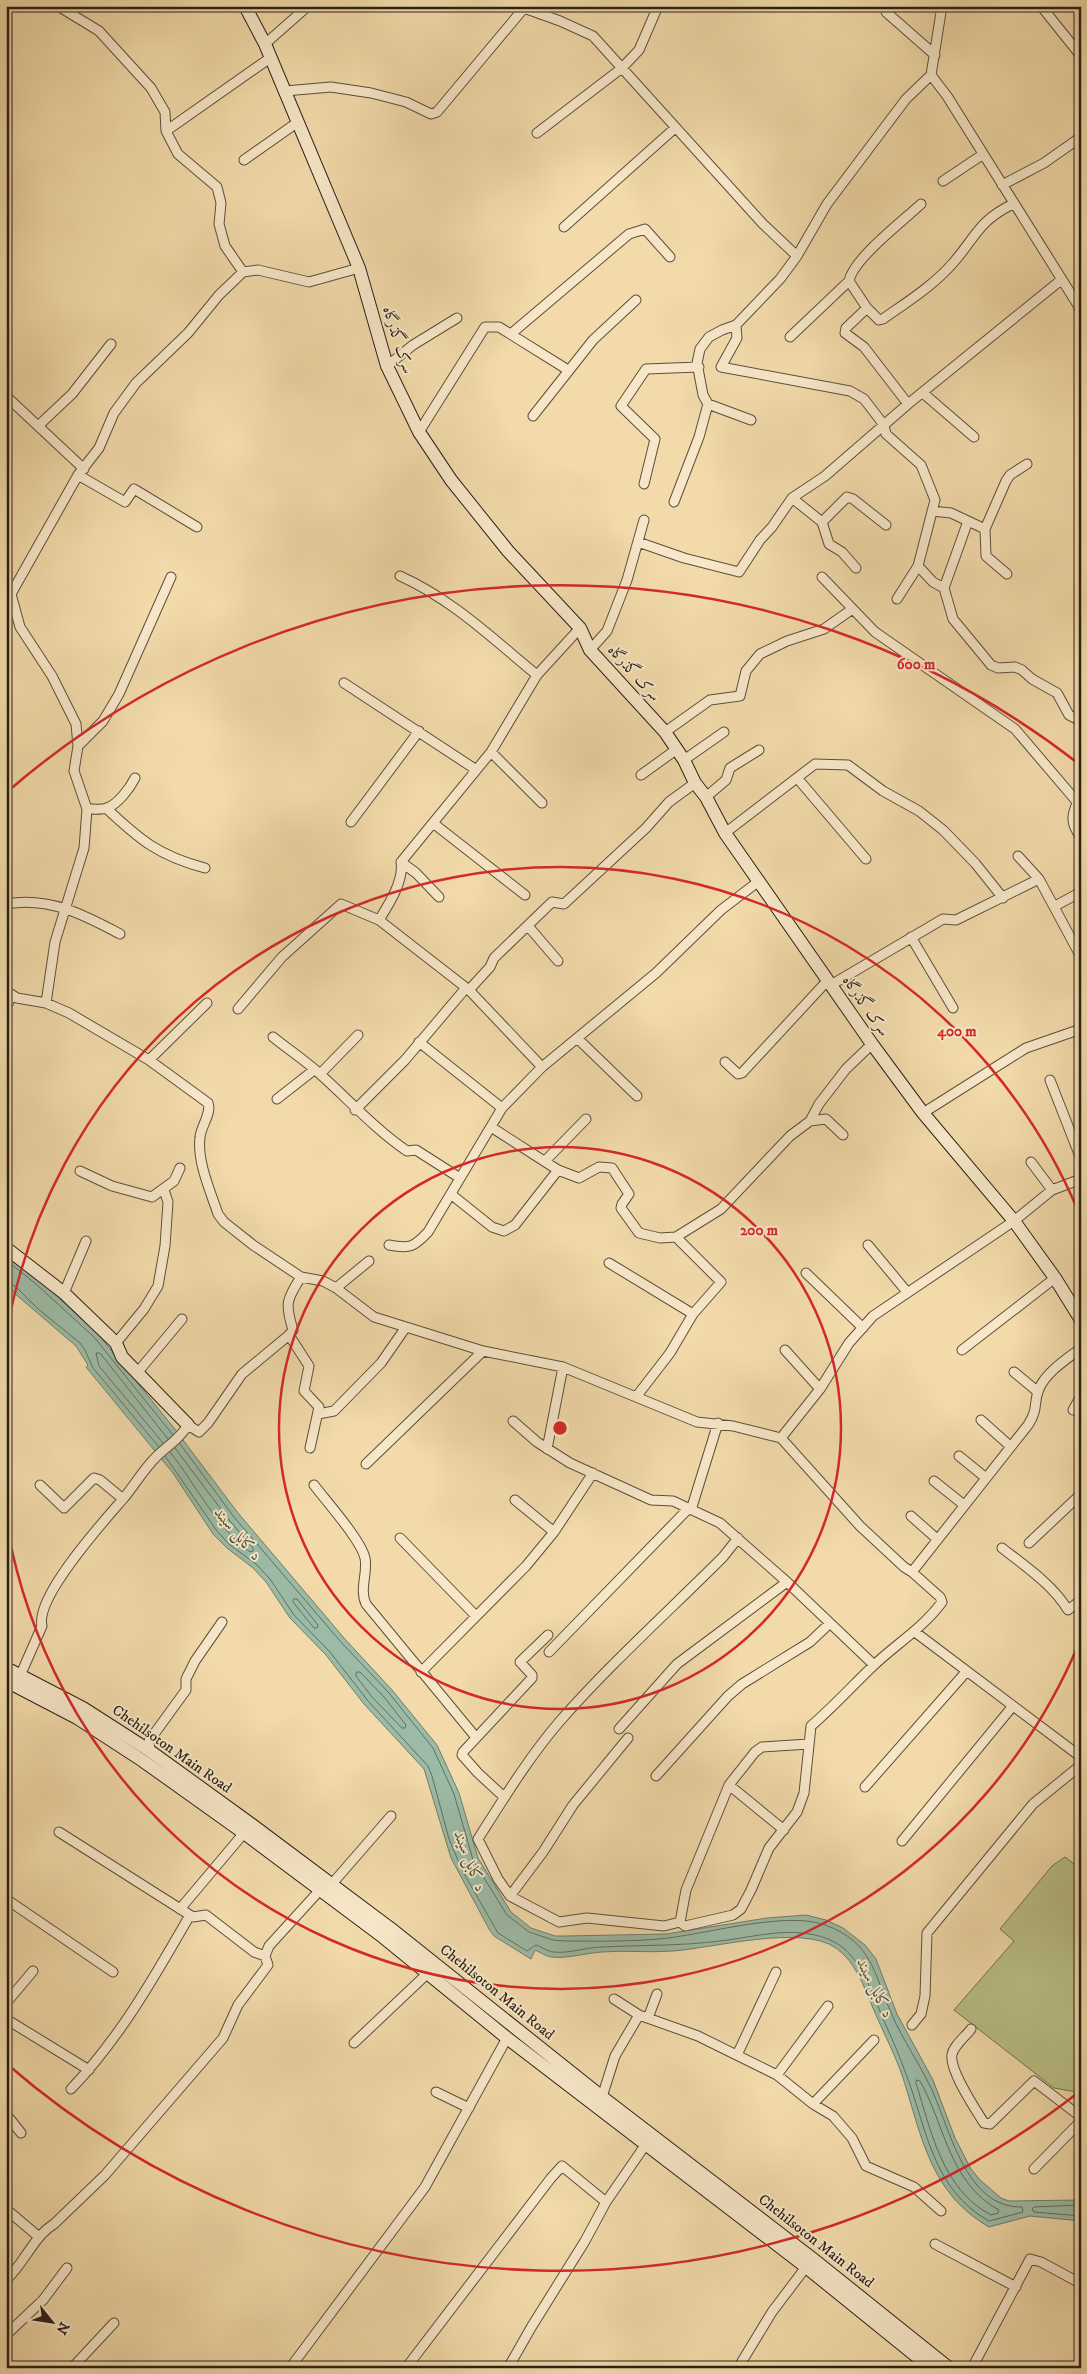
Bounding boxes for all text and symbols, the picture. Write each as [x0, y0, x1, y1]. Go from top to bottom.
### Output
street label: سرک گذرگاه [378, 303, 420, 376]
street label: سرک گذرگاه [604, 639, 666, 705]
text: 600 m [897, 655, 936, 674]
street label: سرک گذرگاه [838, 971, 895, 1040]
text: 400 m [936, 1022, 977, 1041]
text: 200 m [740, 1221, 779, 1240]
centre of rings [551, 1419, 569, 1437]
water label: د کابل سيند [209, 1503, 266, 1566]
street label: Chehilsoton Main Road [108, 1701, 236, 1798]
water label: د کابل سيند [448, 1827, 491, 1895]
street label: Chehilsoton Main Road [436, 1940, 558, 2044]
water label: د کابل سيند [851, 1955, 898, 2022]
street label: Chehilsoton Main Road [754, 2190, 878, 2292]
north arrow [28, 2296, 78, 2346]
text: N [51, 2319, 73, 2338]

